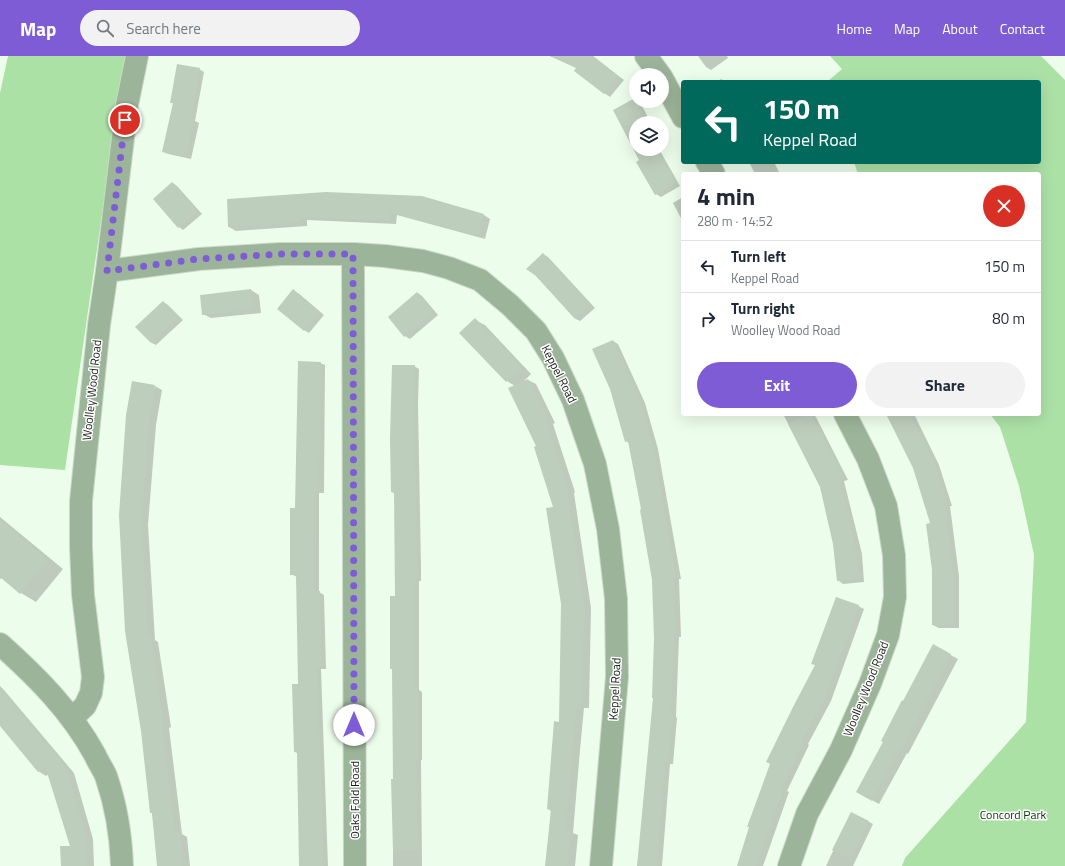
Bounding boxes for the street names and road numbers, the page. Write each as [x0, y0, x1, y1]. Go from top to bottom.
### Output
street label: Woolley Wood Road [77, 339, 106, 441]
street label: Keppel Road [537, 341, 582, 406]
street label: Woolley Wood Road [838, 638, 893, 739]
street label: Keppel Road [603, 657, 626, 721]
street label: Oaks Fold Road [345, 761, 364, 839]

